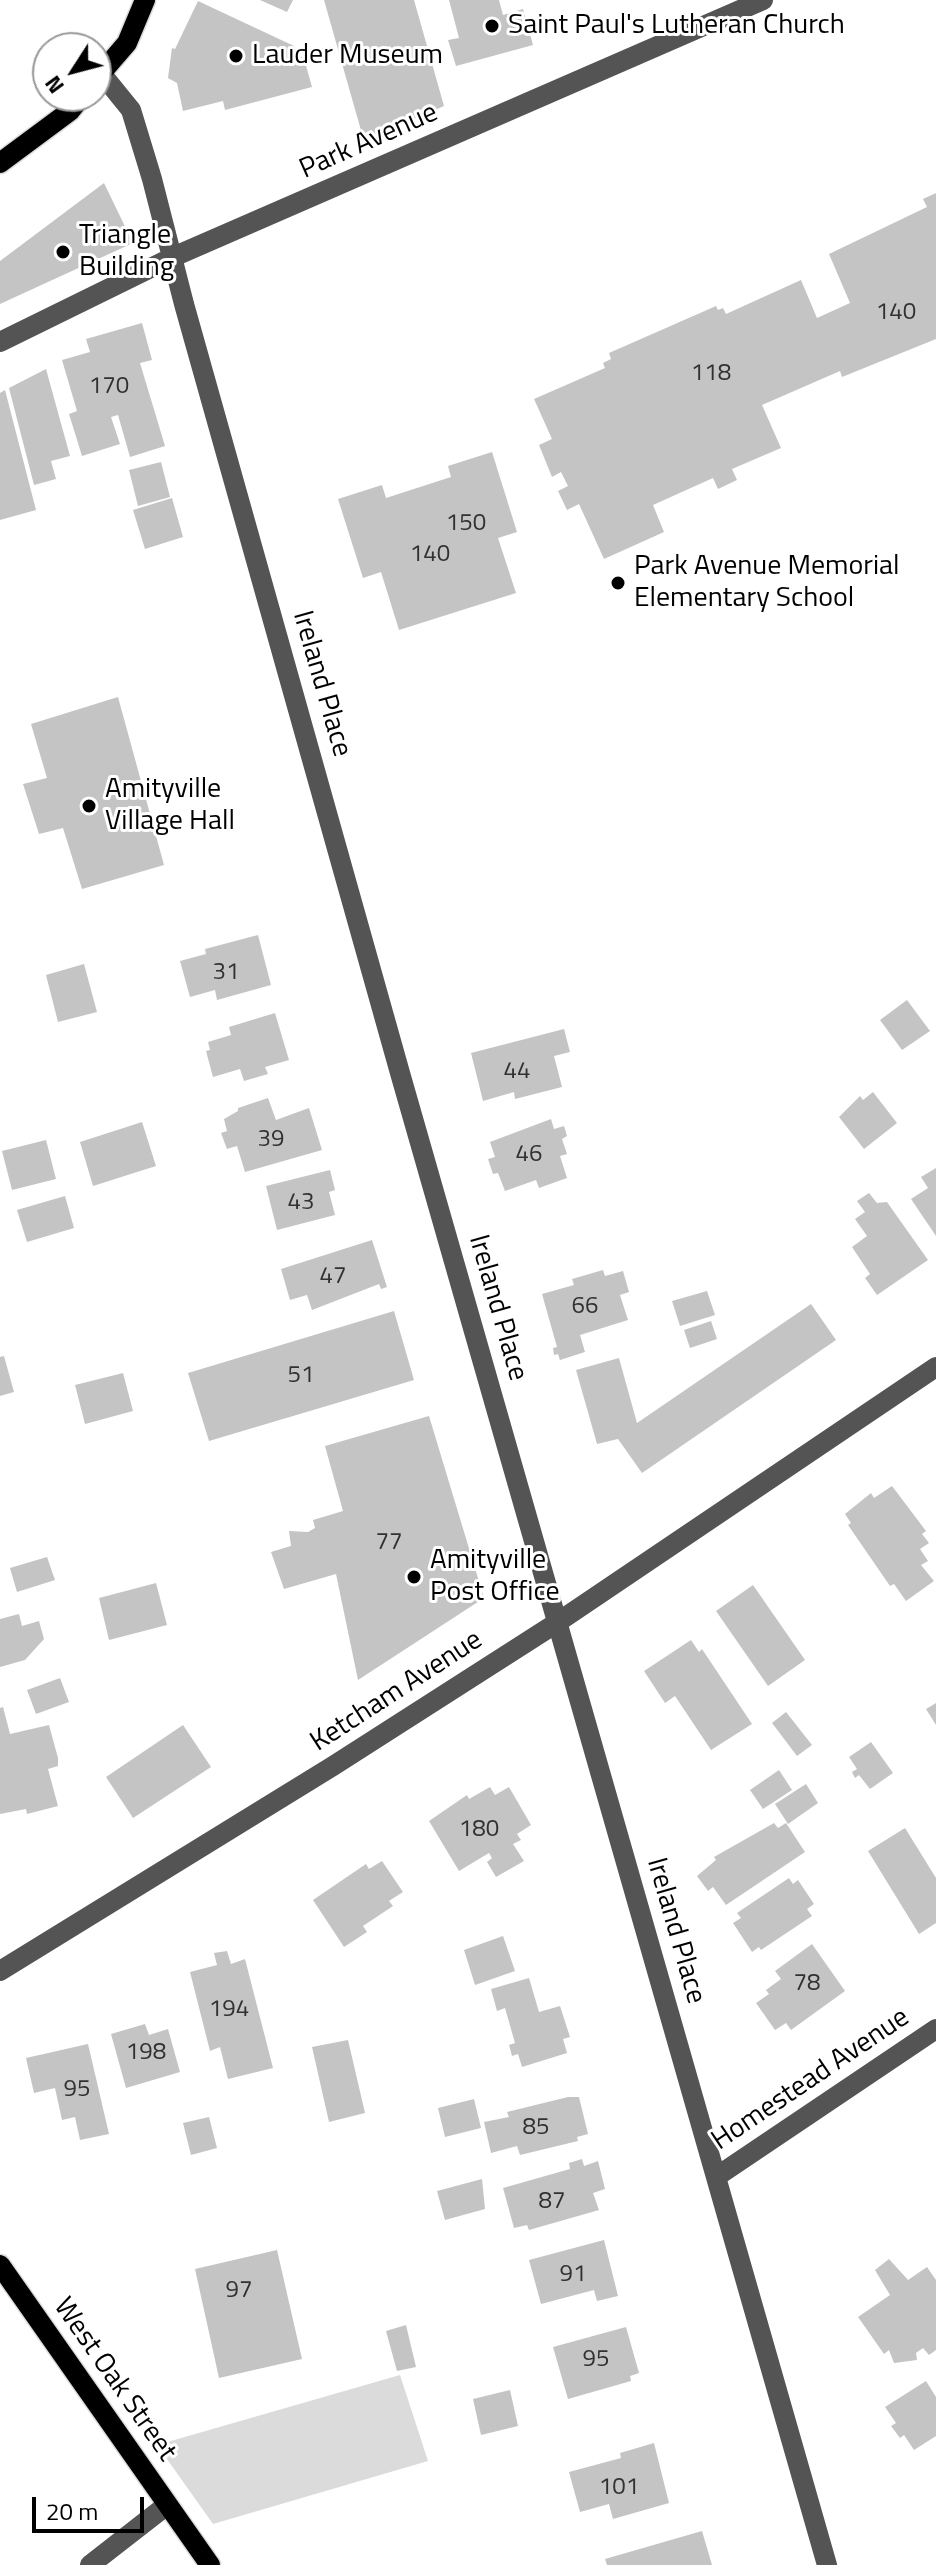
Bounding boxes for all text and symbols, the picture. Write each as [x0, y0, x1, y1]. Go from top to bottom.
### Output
place label: Saint Paul's Lutheran Church [508, 9, 845, 43]
marker: Saint Paul's Lutheran Church [483, 17, 501, 35]
north arrow [32, 32, 112, 112]
place label: Lauder Museum [252, 39, 443, 73]
marker: Lauder Museum [227, 47, 245, 65]
text: N [36, 69, 72, 101]
street label: Park Avenue [295, 97, 443, 187]
place label: Triangle Building [79, 219, 174, 285]
marker: Triangle Building [54, 243, 72, 261]
house number: 140 [876, 299, 916, 327]
house number: 118 [691, 360, 731, 388]
house number: 170 [89, 373, 129, 401]
house number: 150 [446, 510, 486, 538]
house number: 140 [410, 541, 450, 569]
place label: Park Avenue Memorial Elementary School [634, 550, 900, 616]
marker: Park Avenue Memorial Elementary School [609, 574, 627, 592]
street label: Ireland Place [284, 607, 358, 761]
place label: Amityville Village Hall [105, 773, 235, 839]
marker: Amityville Village Hall [80, 797, 98, 815]
house number: 31 [213, 959, 239, 987]
house number: 44 [504, 1058, 530, 1086]
house number: 39 [258, 1126, 284, 1154]
house number: 46 [516, 1141, 542, 1169]
house number: 43 [288, 1189, 314, 1217]
street label: Ireland Place [460, 1231, 534, 1385]
house number: 47 [320, 1263, 346, 1291]
house number: 66 [572, 1293, 598, 1321]
house number: 51 [288, 1362, 314, 1390]
house number: 77 [376, 1529, 402, 1557]
place label: Amityville Post Office [430, 1544, 560, 1610]
marker: Amityville Post Office [405, 1568, 423, 1586]
street label: Ketcham Avenue [305, 1624, 489, 1760]
house number: 180 [459, 1816, 499, 1844]
street label: Ireland Place [638, 1854, 712, 2008]
house number: 78 [794, 1970, 820, 1998]
house number: 194 [209, 1996, 249, 2024]
street label: Homestead Avenue [706, 2002, 916, 2158]
house number: 198 [126, 2039, 166, 2067]
house number: 95 [64, 2076, 90, 2104]
house number: 85 [523, 2114, 549, 2142]
house number: 87 [539, 2188, 565, 2216]
house number: 91 [560, 2261, 586, 2289]
house number: 97 [226, 2277, 252, 2305]
street label: West Oak Street [45, 2292, 183, 2468]
house number: 95 [583, 2346, 609, 2374]
house number: 101 [599, 2474, 639, 2502]
scale bar [36, 2481, 148, 2531]
text: 20 m [46, 2493, 98, 2529]

